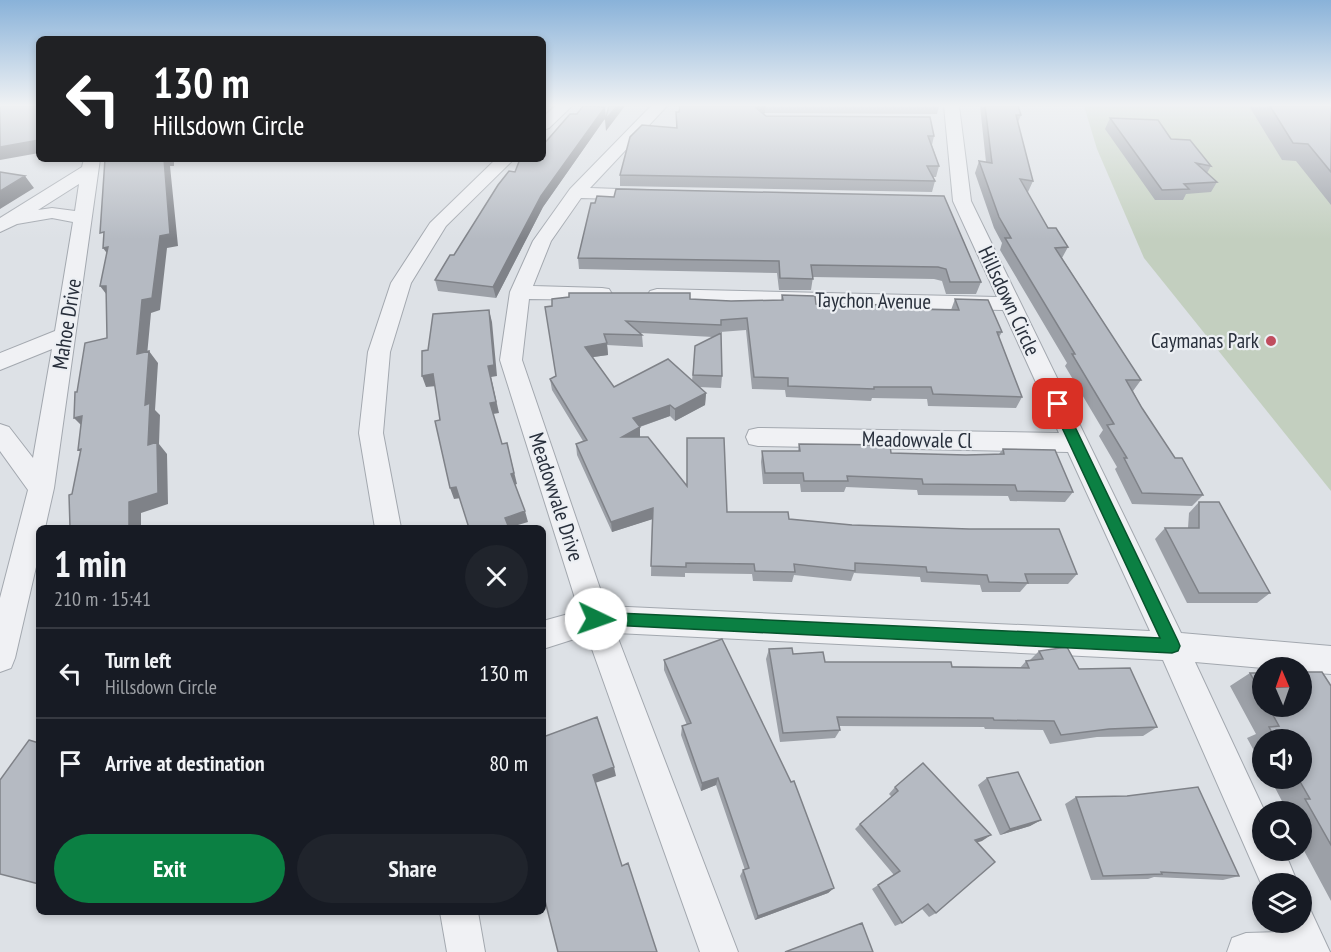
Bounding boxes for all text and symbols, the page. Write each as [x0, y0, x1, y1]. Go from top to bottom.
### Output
text: 130 m [153, 55, 250, 110]
icon: left [54, 60, 132, 138]
text: Hillsdown Circle [153, 108, 304, 142]
street label: Hillsdown Circle [972, 242, 1047, 360]
street label: Mahoe Drive [46, 277, 87, 371]
street label: Taychon Avenue [815, 286, 931, 315]
place label: Caymanas Park [1151, 327, 1259, 354]
marker: Caymanas Park [1264, 334, 1278, 348]
pin [1032, 378, 1083, 429]
icon: arrive [1041, 387, 1074, 420]
street label: Meadowvale Cl [862, 425, 972, 454]
street label: Meadowvale Drive [523, 429, 590, 565]
text: 1 min [54, 540, 127, 587]
button: close [465, 545, 528, 608]
text: 210 m · 15:41 [54, 586, 151, 612]
position arrow [564, 587, 628, 651]
text: Turn left [105, 646, 171, 674]
icon: left [54, 657, 87, 690]
north arrow [1252, 657, 1312, 717]
map controls [1252, 657, 1312, 933]
text: 130 m [479, 659, 528, 687]
text: Hillsdown Circle [105, 674, 217, 700]
button: sound [1252, 729, 1312, 789]
icon: arrive [54, 747, 87, 780]
text: Arrive at destination [105, 749, 265, 777]
text: 80 m [489, 749, 528, 777]
button: search [1252, 801, 1312, 861]
button: Exit [54, 834, 285, 903]
button: Share [297, 834, 528, 903]
button: layers [1252, 873, 1312, 933]

